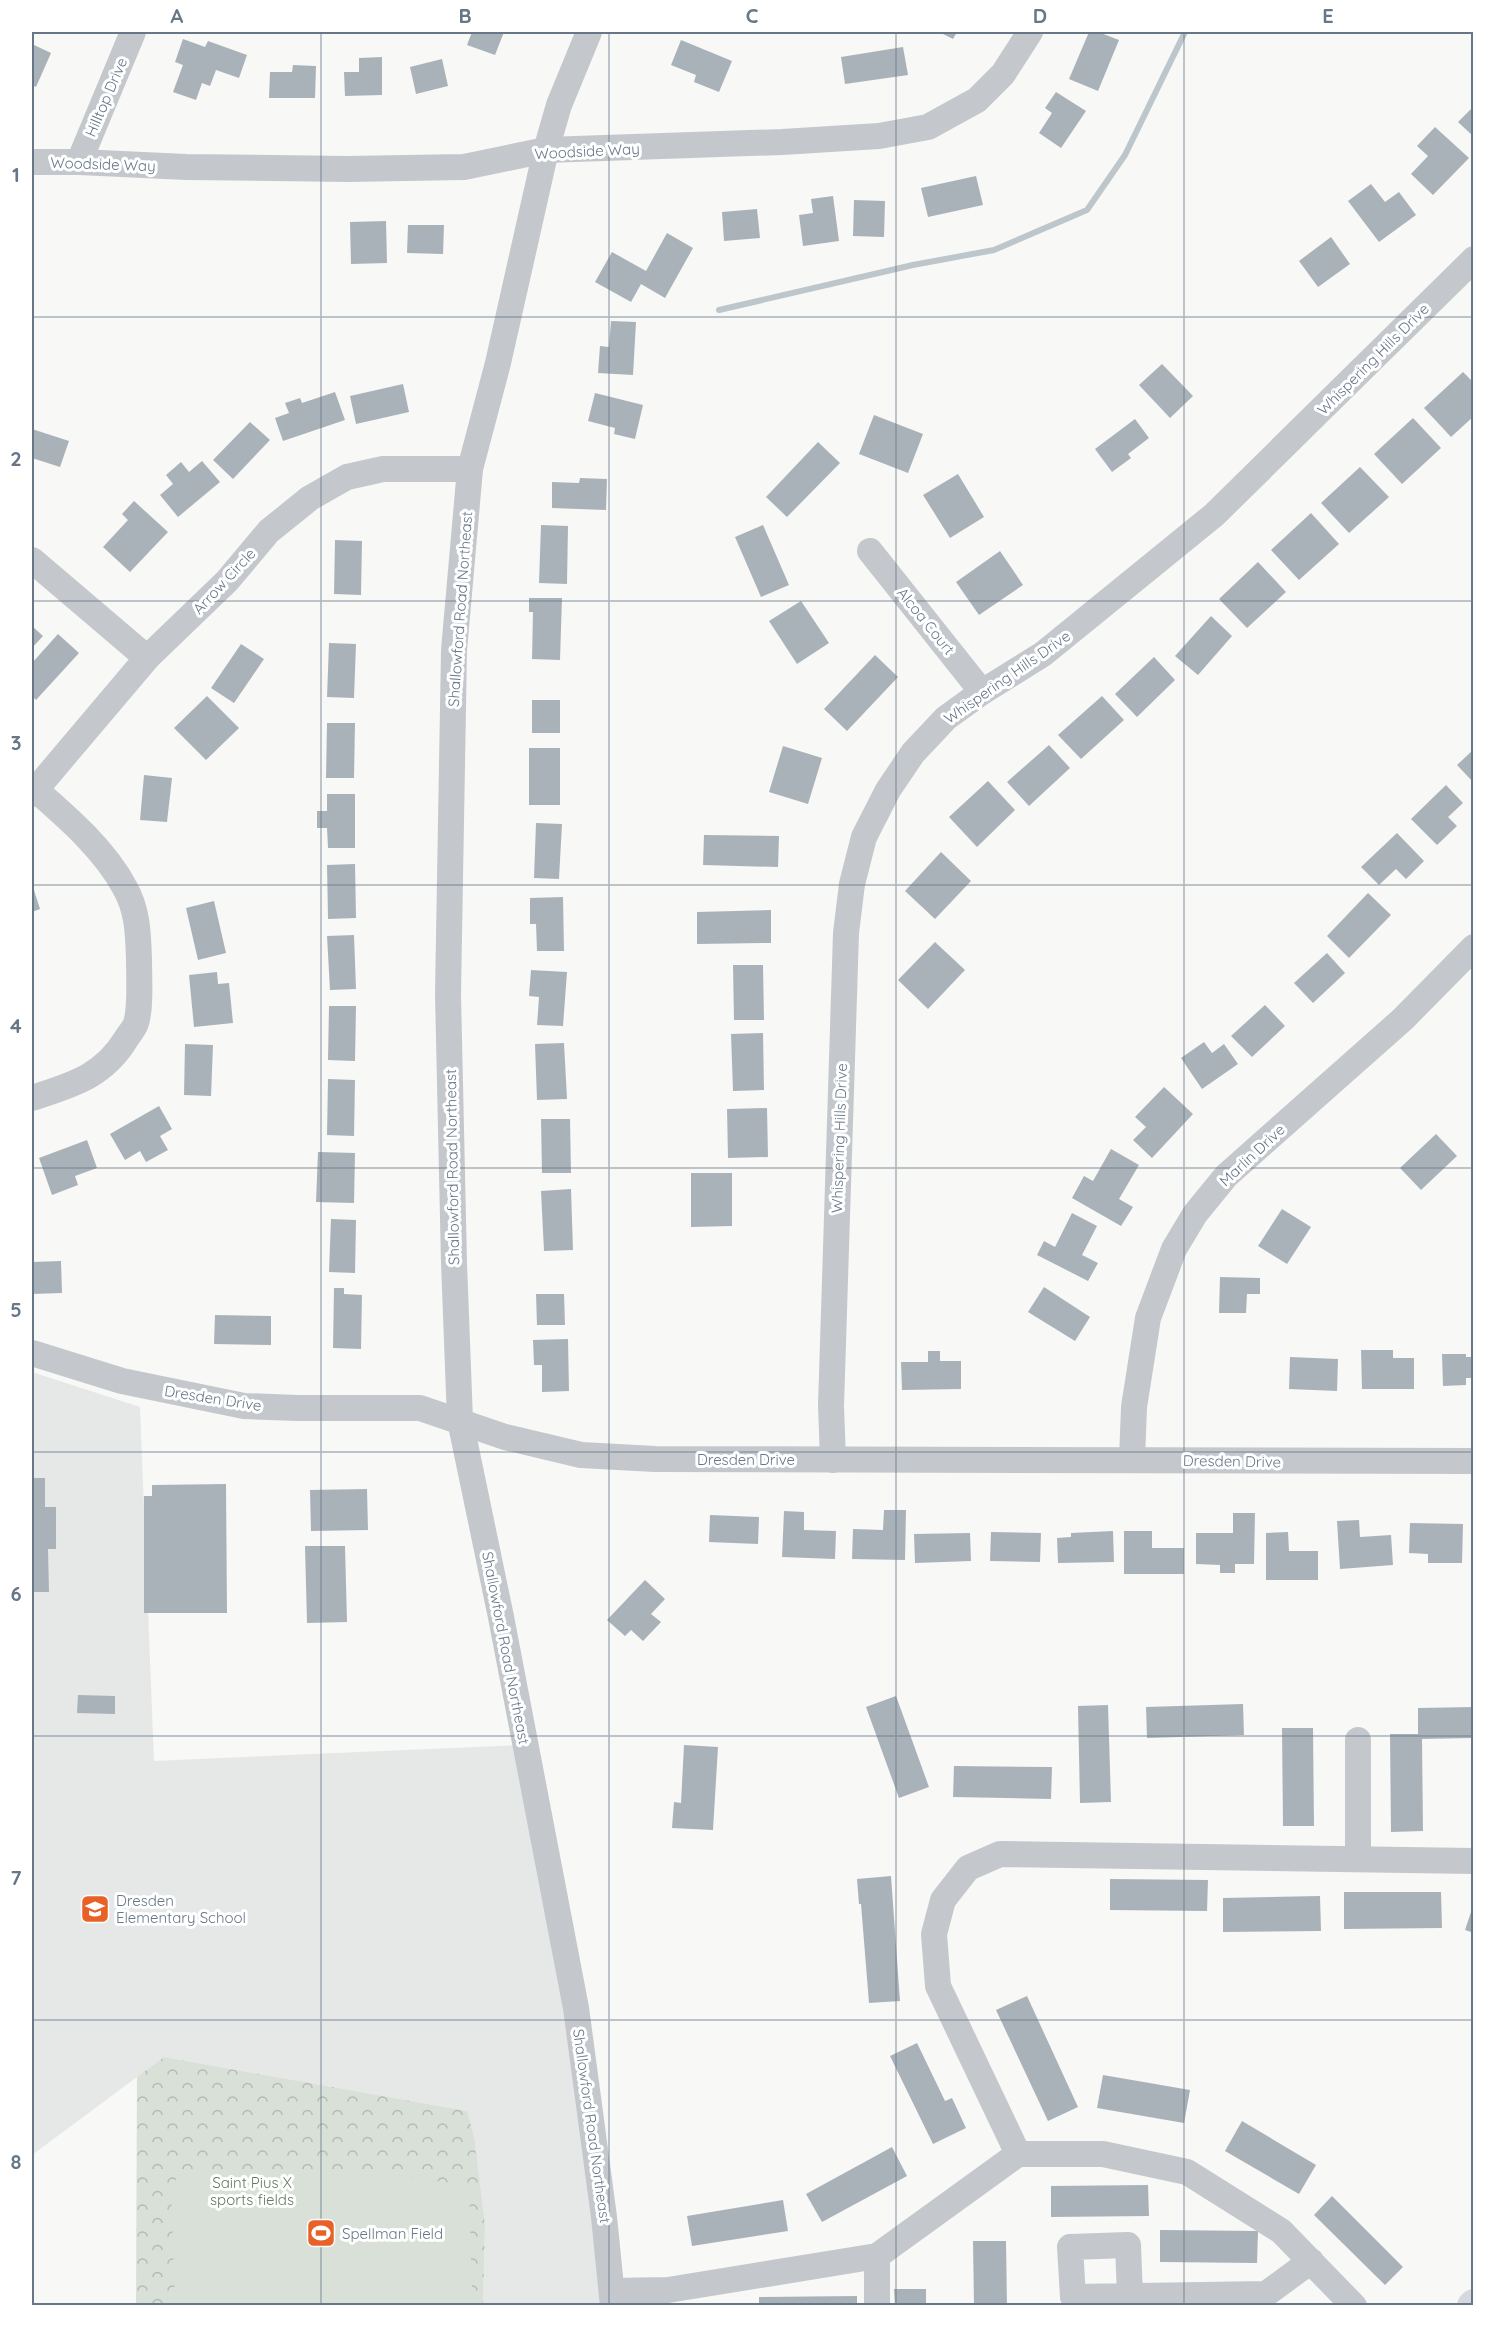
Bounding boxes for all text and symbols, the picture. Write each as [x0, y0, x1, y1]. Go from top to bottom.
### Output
text: A [171, 3, 184, 28]
text: B [458, 3, 472, 28]
text: C [746, 3, 759, 28]
text: D [1033, 3, 1047, 28]
text: E [1322, 3, 1334, 28]
street label: Hilltop Drive [81, 55, 131, 139]
street label: Woodside Way [534, 139, 640, 163]
street label: Woodside Way [50, 153, 156, 175]
text: 1 [12, 162, 20, 187]
street label: Whispering Hills Drive [1313, 299, 1433, 419]
text: 2 [10, 446, 22, 471]
street label: Shallowford Road Northeast [444, 511, 476, 707]
street label: Arrow Circle [189, 544, 259, 618]
street label: Alcoa Court [893, 583, 959, 659]
street label: Whispering Hills Drive [940, 626, 1074, 728]
text: 3 [11, 730, 21, 755]
text: 4 [10, 1013, 22, 1038]
street label: Whispering Hills Drive [827, 1063, 851, 1213]
street label: Shallowford Road Northeast [441, 1069, 463, 1265]
street label: Marlin Drive [1215, 1120, 1289, 1190]
text: 5 [10, 1297, 22, 1322]
street label: Dresden Drive [163, 1381, 263, 1415]
street label: Dresden Drive [697, 1450, 795, 1469]
street label: Dresden Drive [1183, 1451, 1281, 1471]
street label: Shallowford Road Northeast [478, 1550, 534, 1746]
text: 6 [10, 1581, 22, 1606]
text: 7 [11, 1865, 22, 1890]
place label: Dresden Elementary School [116, 1891, 246, 1927]
school or university icon: Dresden Elementary School [79, 1893, 111, 1925]
street label: Shallowford Road Northeast [569, 2028, 615, 2224]
text: 8 [11, 2149, 22, 2174]
park label: Saint Pius X sports fields [210, 2173, 294, 2209]
sports icon: Spellman Field [305, 2217, 337, 2249]
place label: Spellman Field [342, 2224, 443, 2243]

